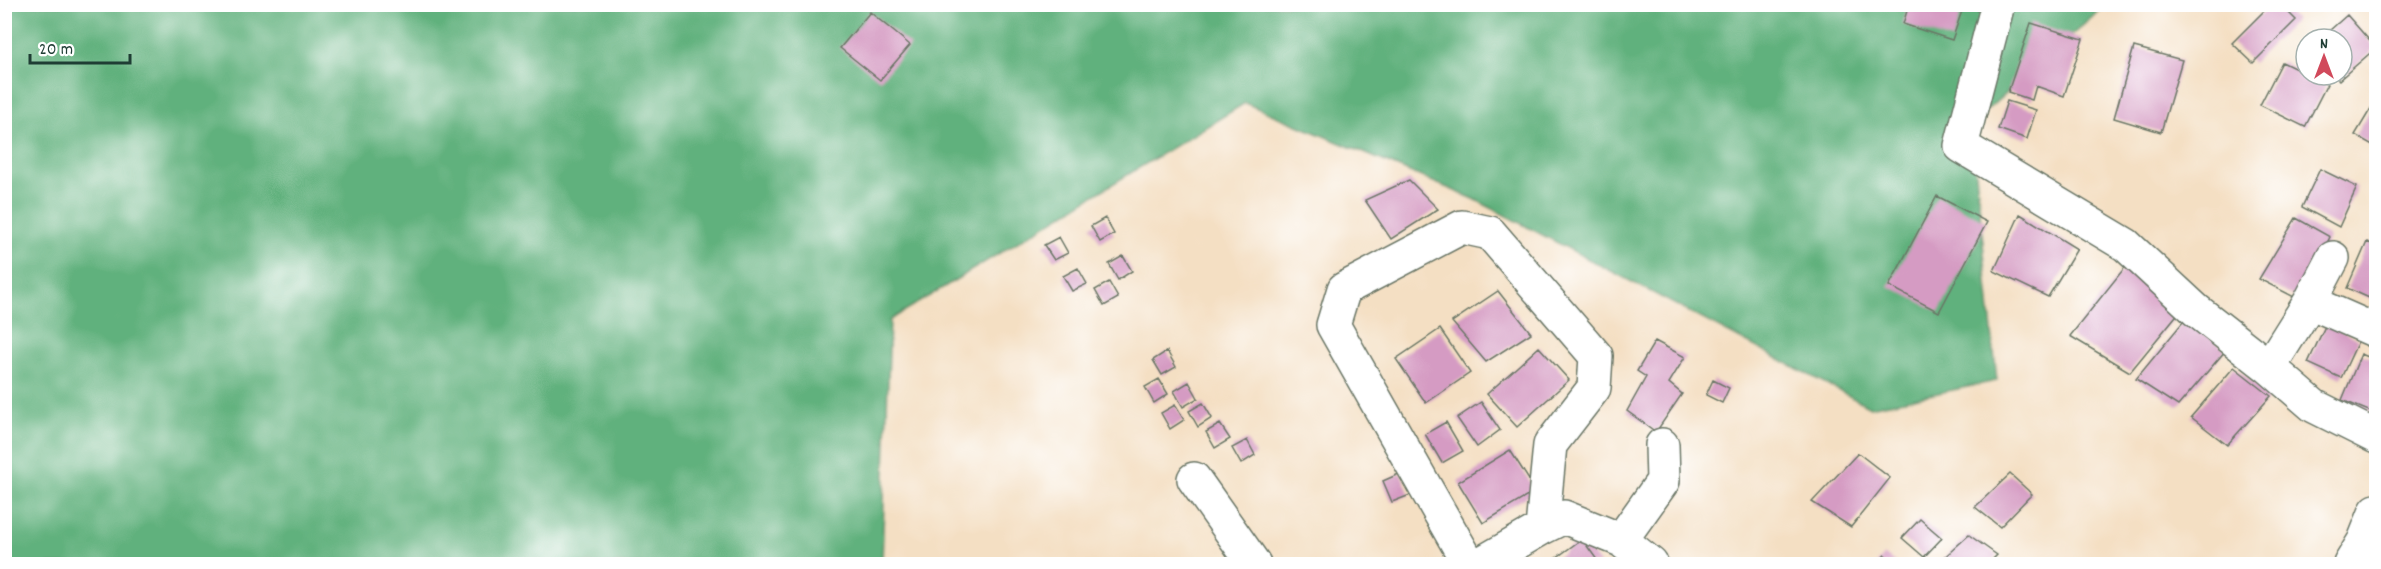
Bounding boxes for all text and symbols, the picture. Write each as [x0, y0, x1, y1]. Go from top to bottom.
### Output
scale bar [30, 27, 130, 65]
north arrow [2294, 27, 2354, 87]
text: N [2320, 33, 2328, 56]
text: 20 m [39, 38, 73, 63]

